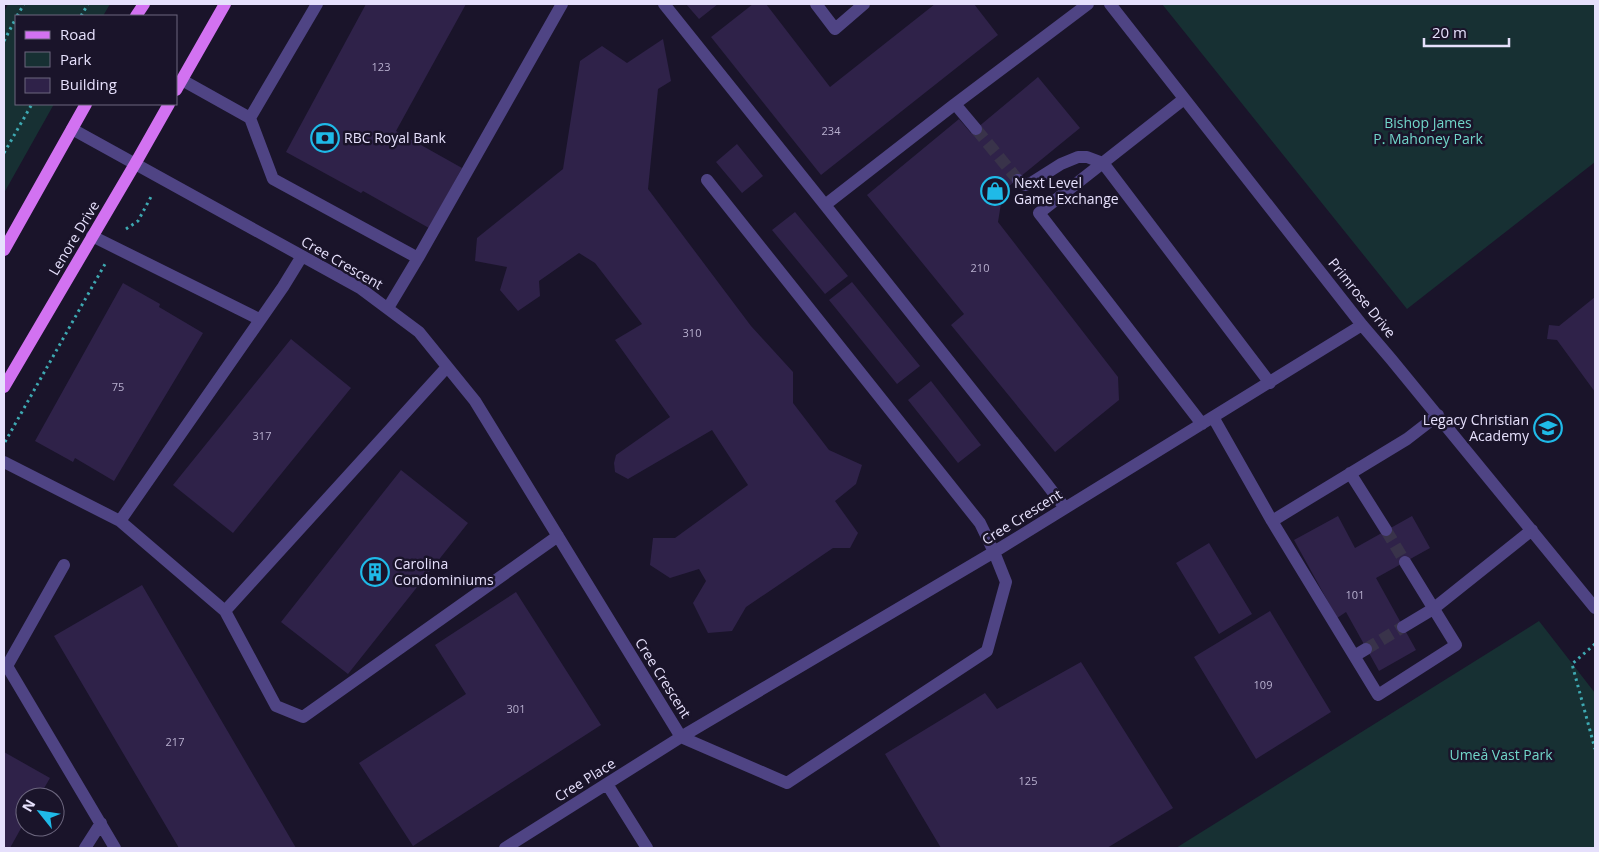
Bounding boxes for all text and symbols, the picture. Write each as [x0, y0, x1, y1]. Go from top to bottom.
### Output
legend [15, 15, 178, 105]
scale bar [1424, 15, 1509, 47]
text: 20 m [1432, 22, 1467, 42]
text: Road [60, 24, 96, 44]
text: Park [60, 49, 91, 69]
house number: 123 [372, 59, 390, 74]
text: Building [60, 74, 117, 94]
park label: Bishop James P. Mahoney Park [1373, 113, 1483, 148]
bank icon: RBC Royal Bank [310, 123, 340, 153]
house number: 234 [822, 123, 841, 138]
place label: RBC Royal Bank [344, 128, 447, 147]
place label: Next Level Game Exchange [1014, 173, 1119, 208]
shop icon: Next Level Game Exchange [980, 176, 1010, 206]
street label: Lenore Drive [44, 197, 103, 278]
street label: Cree Crescent [298, 232, 386, 294]
street label: Primrose Drive [1324, 254, 1400, 342]
house number: 210 [971, 260, 989, 275]
house number: 310 [683, 325, 701, 340]
house number: 75 [112, 379, 124, 394]
place label: Legacy Christian Academy [1423, 410, 1530, 445]
school or university icon: Legacy Christian Academy [1533, 413, 1563, 443]
house number: 317 [253, 428, 271, 443]
street label: Cree Crescent [978, 484, 1065, 549]
place label: Carolina Condominiums [394, 554, 494, 589]
building icon: Carolina Condominiums [360, 557, 390, 587]
house number: 101 [1346, 587, 1364, 602]
street label: Cree Crescent [631, 634, 696, 721]
house number: 109 [1254, 677, 1272, 692]
house number: 301 [507, 701, 525, 716]
house number: 217 [166, 734, 184, 749]
park label: Umeå Vast Park [1449, 745, 1553, 764]
street label: Cree Place [551, 753, 619, 806]
house number: 125 [1019, 773, 1037, 788]
north arrow [15, 787, 65, 837]
text: N [17, 796, 39, 815]

